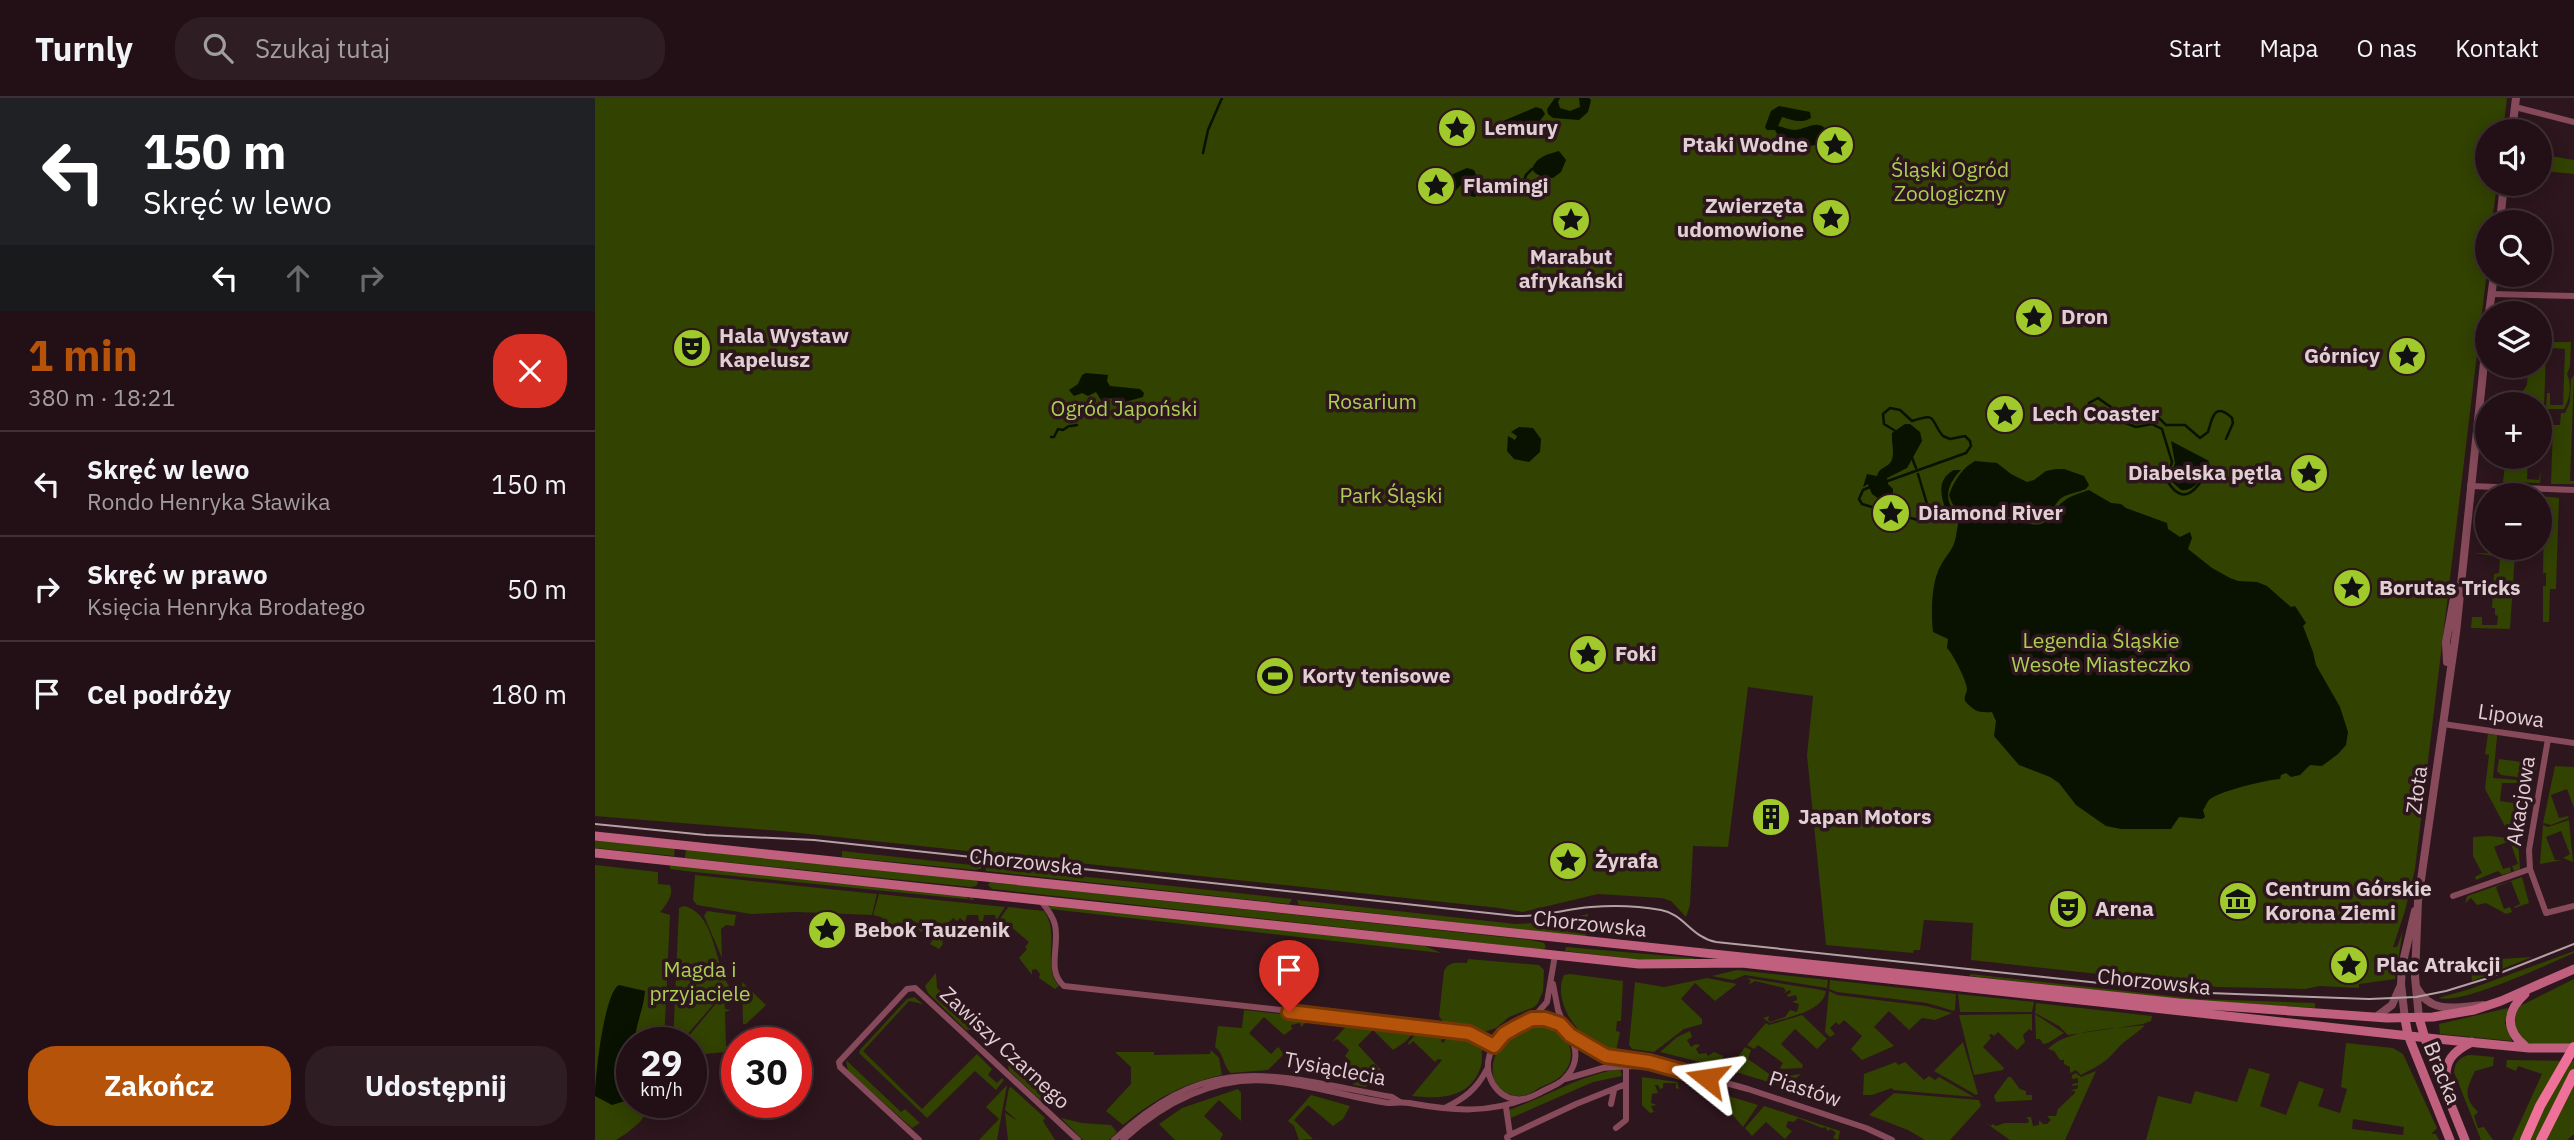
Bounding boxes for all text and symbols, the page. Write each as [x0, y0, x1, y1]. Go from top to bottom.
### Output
search box [175, 17, 665, 80]
text: Turnly [35, 27, 133, 70]
icon: search [199, 29, 237, 67]
text: Szukaj tutaj [255, 31, 390, 65]
text: Start [2169, 32, 2221, 64]
text: Mapa [2259, 32, 2318, 64]
text: O nas [2356, 32, 2417, 64]
text: Kontakt [2455, 32, 2539, 64]
place icon: Lemury [1436, 107, 1478, 149]
place label: Lemury [1484, 113, 1559, 141]
text: 150 m [143, 119, 287, 182]
map controls [2475, 119, 2552, 560]
button: sound [2475, 119, 2552, 196]
place icon: Ptaki Wodne [1814, 124, 1856, 166]
icon: left [28, 126, 119, 217]
place label: Ptaki Wodne [1682, 130, 1808, 158]
park label: Śląski Ogród Zoologiczny [1891, 155, 2009, 207]
place icon: Flamingi [1415, 165, 1457, 207]
place label: Flamingi [1463, 171, 1549, 199]
text: Skręć w lewo [143, 181, 332, 223]
place label: Zwierzęta udomowione [1677, 191, 1804, 243]
place icon: Zwierzęta udomowione [1810, 197, 1852, 239]
place icon: Marabut afrykański [1550, 199, 1592, 241]
button: search [2475, 210, 2552, 287]
place label: Marabut afrykański [1519, 242, 1623, 294]
icon: left [206, 259, 244, 297]
icon: ahead [279, 259, 317, 297]
icon: right [352, 259, 390, 297]
place icon: Dron [2013, 296, 2055, 338]
button: layers [2475, 301, 2552, 378]
place label: Dron [2061, 302, 2108, 330]
place label: Hala Wystaw Kapelusz [719, 321, 849, 373]
theatre icon: Hala Wystaw Kapelusz [671, 327, 713, 369]
text: 1 min [28, 328, 138, 383]
button: close [493, 334, 567, 408]
place icon: Górnicy [2386, 335, 2428, 377]
place label: Górnicy [2304, 341, 2381, 369]
text: 380 m · 18:21 [28, 382, 175, 412]
park label: Rosarium [1327, 387, 1417, 415]
button: + [2475, 392, 2552, 469]
place icon: Lech Coaster [1984, 393, 2026, 435]
park label: Ogród Japoński [1051, 394, 1197, 422]
place label: Lech Coaster [2032, 399, 2160, 427]
text: Skręć w lewo [87, 452, 249, 486]
place icon: Diabelska pętla [2288, 452, 2330, 494]
place label: Diabelska pętla [2128, 458, 2282, 486]
icon: left [28, 465, 66, 503]
text: 150 m [491, 467, 567, 501]
park label: Park Śląski [1339, 481, 1443, 509]
button: − [2475, 483, 2552, 560]
text: Rondo Henryka Sławika [87, 486, 330, 516]
place icon: Diamond River [1870, 492, 1912, 534]
place label: Diamond River [1918, 498, 2064, 526]
text: Skręć w prawo [87, 557, 268, 591]
place icon: Borutas Tricks [2331, 567, 2373, 609]
icon: right [28, 570, 66, 608]
text: 50 m [507, 572, 567, 606]
place label: Borutas Tricks [2379, 573, 2521, 601]
text: Księcia Henryka Brodatego [87, 591, 365, 621]
park label: Legendia Śląskie Wesołe Miasteczko [2011, 626, 2191, 678]
place icon: Foki [1567, 633, 1609, 675]
place label: Foki [1615, 639, 1657, 667]
sports icon: Korty tenisowe [1254, 655, 1296, 697]
place label: Korty tenisowe [1302, 661, 1451, 689]
icon: arrive [28, 675, 66, 713]
text: Cel podróży [87, 677, 231, 711]
text: 180 m [491, 677, 567, 711]
street label: Lipowa [2476, 696, 2546, 734]
street label: Akacjowa [2499, 754, 2541, 848]
street label: Złota [2399, 764, 2433, 816]
building icon: Japan Motors [1750, 796, 1792, 838]
place label: Japan Motors [1798, 802, 1932, 830]
place icon: Żyrafa [1547, 840, 1589, 882]
street label: Chorzowska [968, 841, 1084, 881]
place label: Żyrafa [1595, 846, 1659, 874]
place label: Centrum Górskie Korona Ziemi [2265, 874, 2432, 926]
museum icon: Centrum Górskie Korona Ziemi [2217, 880, 2259, 922]
theatre icon: Arena [2047, 888, 2089, 930]
place label: Arena [2095, 894, 2154, 922]
street label: Chorzowska [1532, 903, 1648, 943]
place icon: Bebok Tauzenik [806, 909, 848, 951]
place label: Bebok Tauzenik [854, 915, 1011, 943]
pin [1259, 940, 1319, 1012]
place icon: Plac Atrakcji [2328, 944, 2370, 986]
place label: Plac Atrakcji [2376, 950, 2501, 978]
icon: arrive [1270, 951, 1308, 989]
park label: Magda i przyjaciele [649, 955, 751, 1007]
street label: Chorzowska [2096, 961, 2212, 1001]
street label: Zawiszy Czarnego [935, 980, 1077, 1115]
speed limit sign: 30 [721, 1027, 812, 1118]
street label: Bracka [2418, 1037, 2468, 1108]
text: 29 [640, 1040, 683, 1086]
position arrow [1670, 1041, 1744, 1115]
street label: Tysiąclecia [1282, 1044, 1388, 1092]
button: Zakończ [28, 1046, 291, 1126]
button: Udostępnij [305, 1046, 567, 1126]
street label: Piastów [1766, 1063, 1845, 1113]
text: km/h [640, 1078, 683, 1101]

